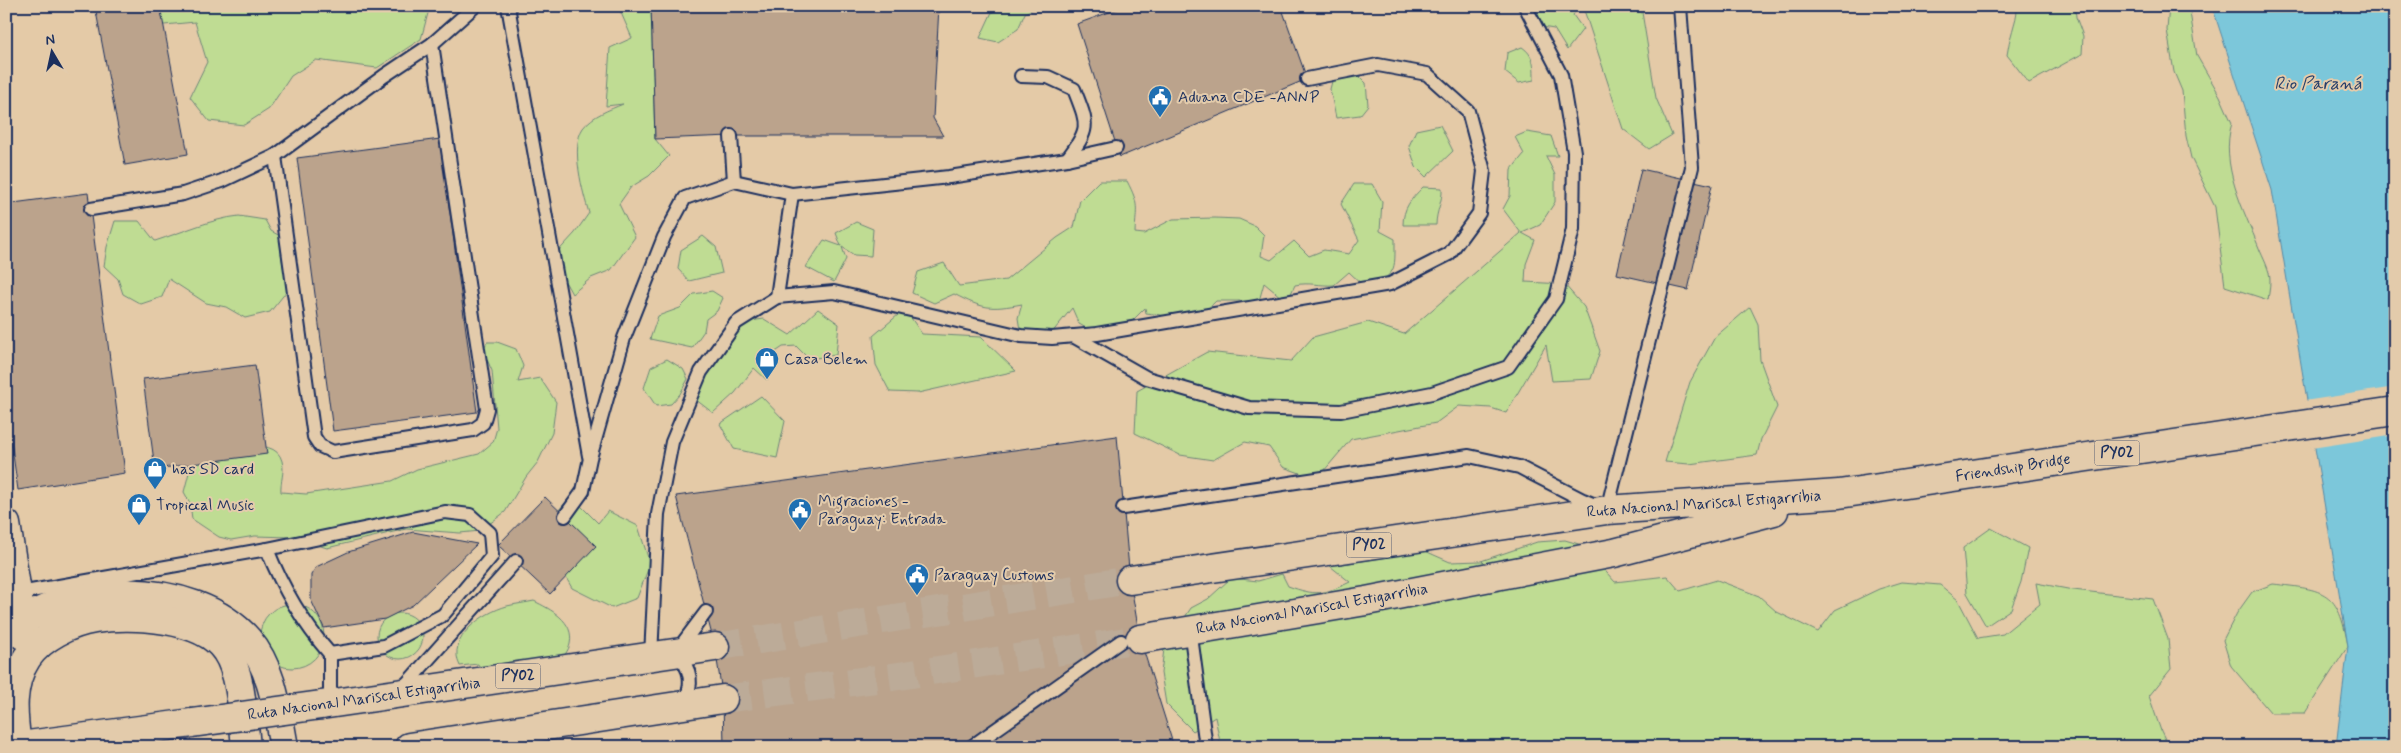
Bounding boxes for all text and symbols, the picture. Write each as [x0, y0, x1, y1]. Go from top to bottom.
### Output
north arrow [28, 28, 78, 78]
text: N [44, 31, 56, 50]
water label: Rio Paraná [2274, 72, 2362, 96]
public building icon: Aduana CDE -ANNP [1147, 84, 1173, 118]
place label: Aduana CDE -ANNP [1178, 87, 1320, 108]
shop icon: Casa Belem [754, 346, 780, 380]
place label: Casa Belem [784, 349, 868, 370]
road number: PY02 [2094, 440, 2140, 466]
street label: Friendship Bridge [1954, 449, 2072, 488]
shop icon: has SD card [142, 456, 168, 490]
place label: has SD card [172, 459, 254, 480]
street label: Ruta Nacional Mariscal Estigarribia [1586, 485, 1822, 523]
place label: Migraciones - Paraguay: Entrada [818, 491, 946, 531]
shop icon: Tropiccal Music [126, 492, 152, 526]
place label: Tropiccal Music [156, 495, 255, 516]
public building icon: Migraciones - Paraguay: Entrada [787, 497, 813, 531]
road number: PY02 [1346, 532, 1392, 558]
public building icon: Paraguay Customs [904, 562, 930, 596]
place label: Paraguay Customs [934, 565, 1054, 587]
street label: Ruta Nacional Mariscal Estigarribia [1194, 578, 1430, 640]
road number: PY02 [496, 664, 540, 688]
street label: Ruta Nacional Mariscal Estigarribia [246, 672, 482, 726]

